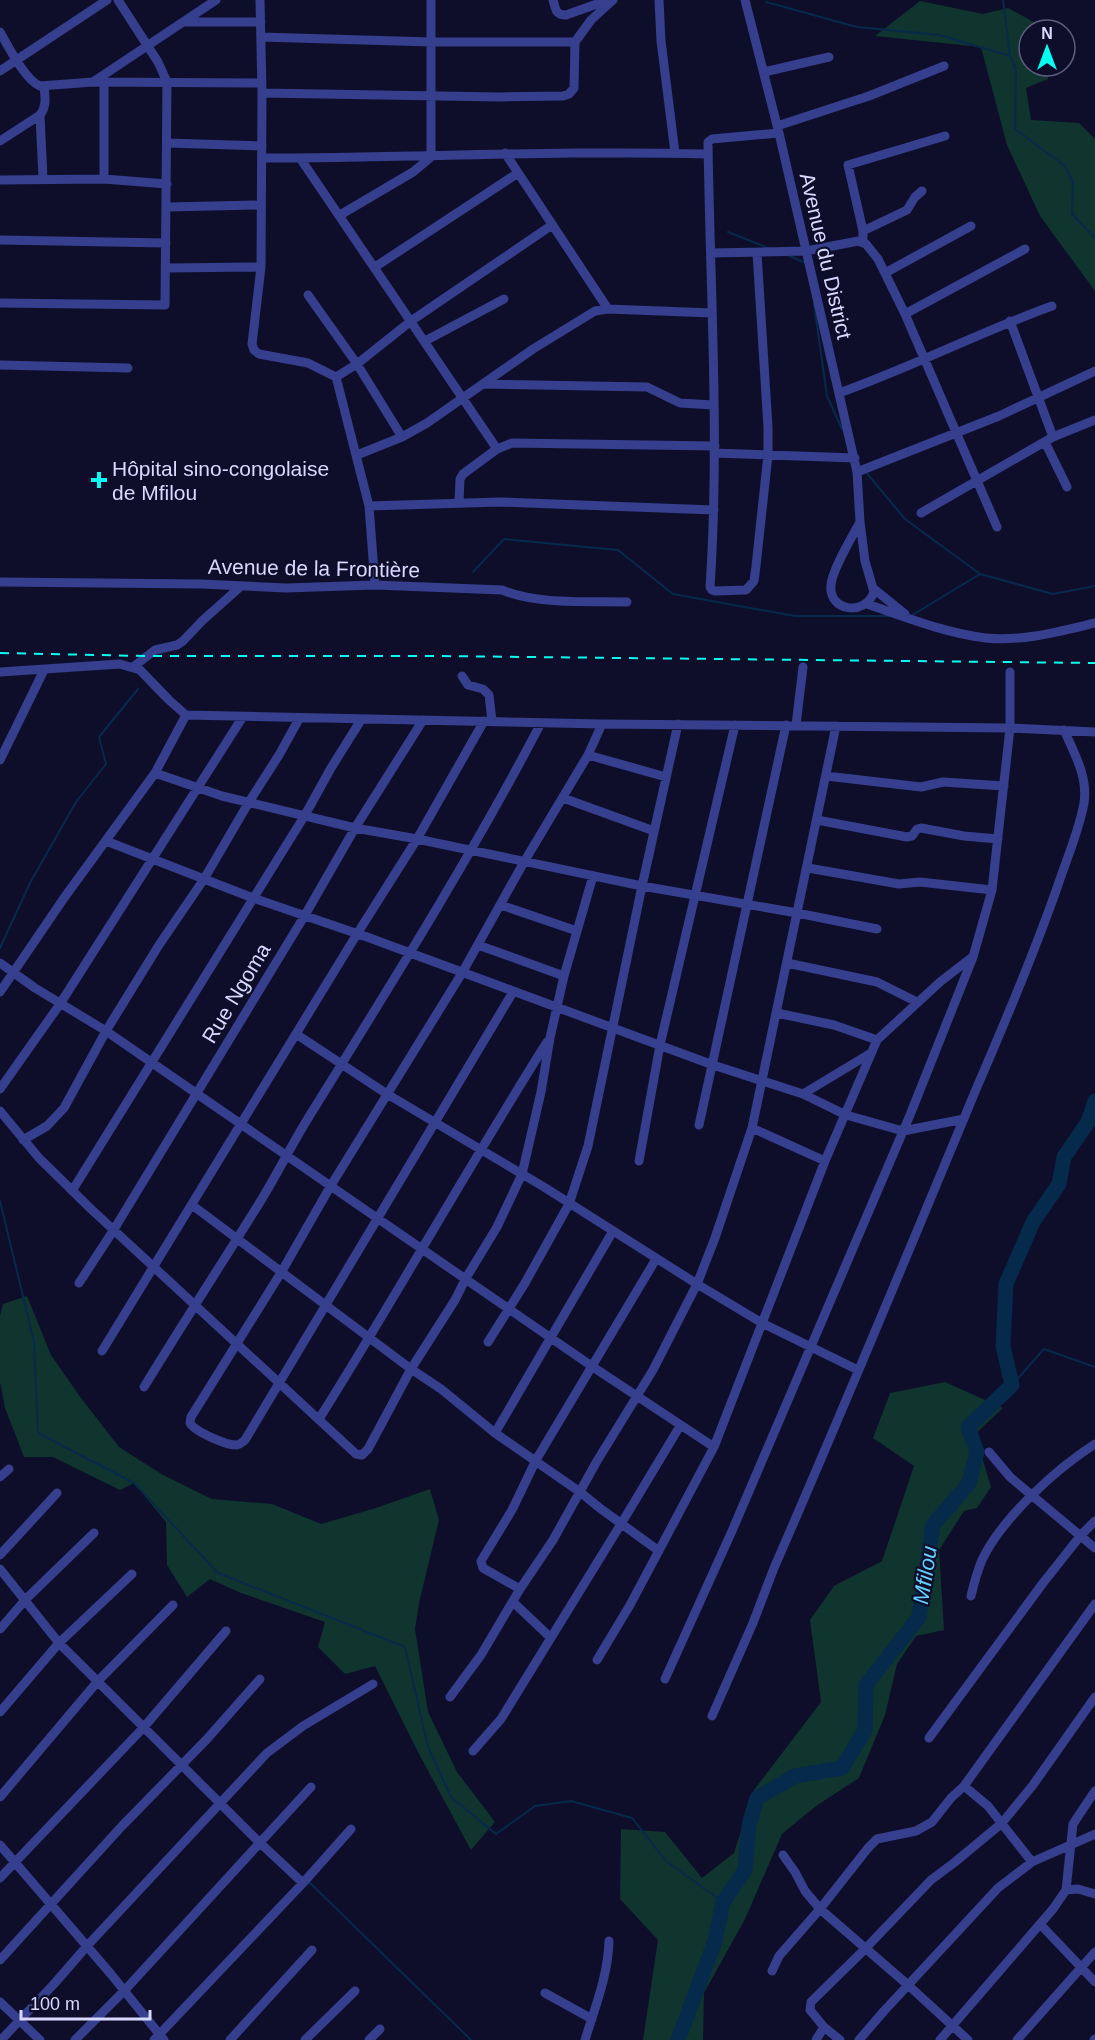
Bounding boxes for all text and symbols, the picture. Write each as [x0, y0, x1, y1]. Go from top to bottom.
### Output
north arrow [1017, 18, 1077, 78]
text: N [1041, 25, 1053, 42]
street label: Avenue du District [796, 171, 856, 342]
place label: Hôpital sino-congolaise de Mfilou [112, 457, 329, 504]
marker: Hôpital sino-congolaise de Mfilou [90, 471, 108, 489]
street label: Avenue de la Frontière [208, 555, 420, 581]
street label: Rue Ngoma [197, 939, 275, 1047]
water label: Mfilou [908, 1544, 942, 1606]
scale bar [21, 1983, 150, 2021]
text: 100 m [30, 1994, 80, 2014]

